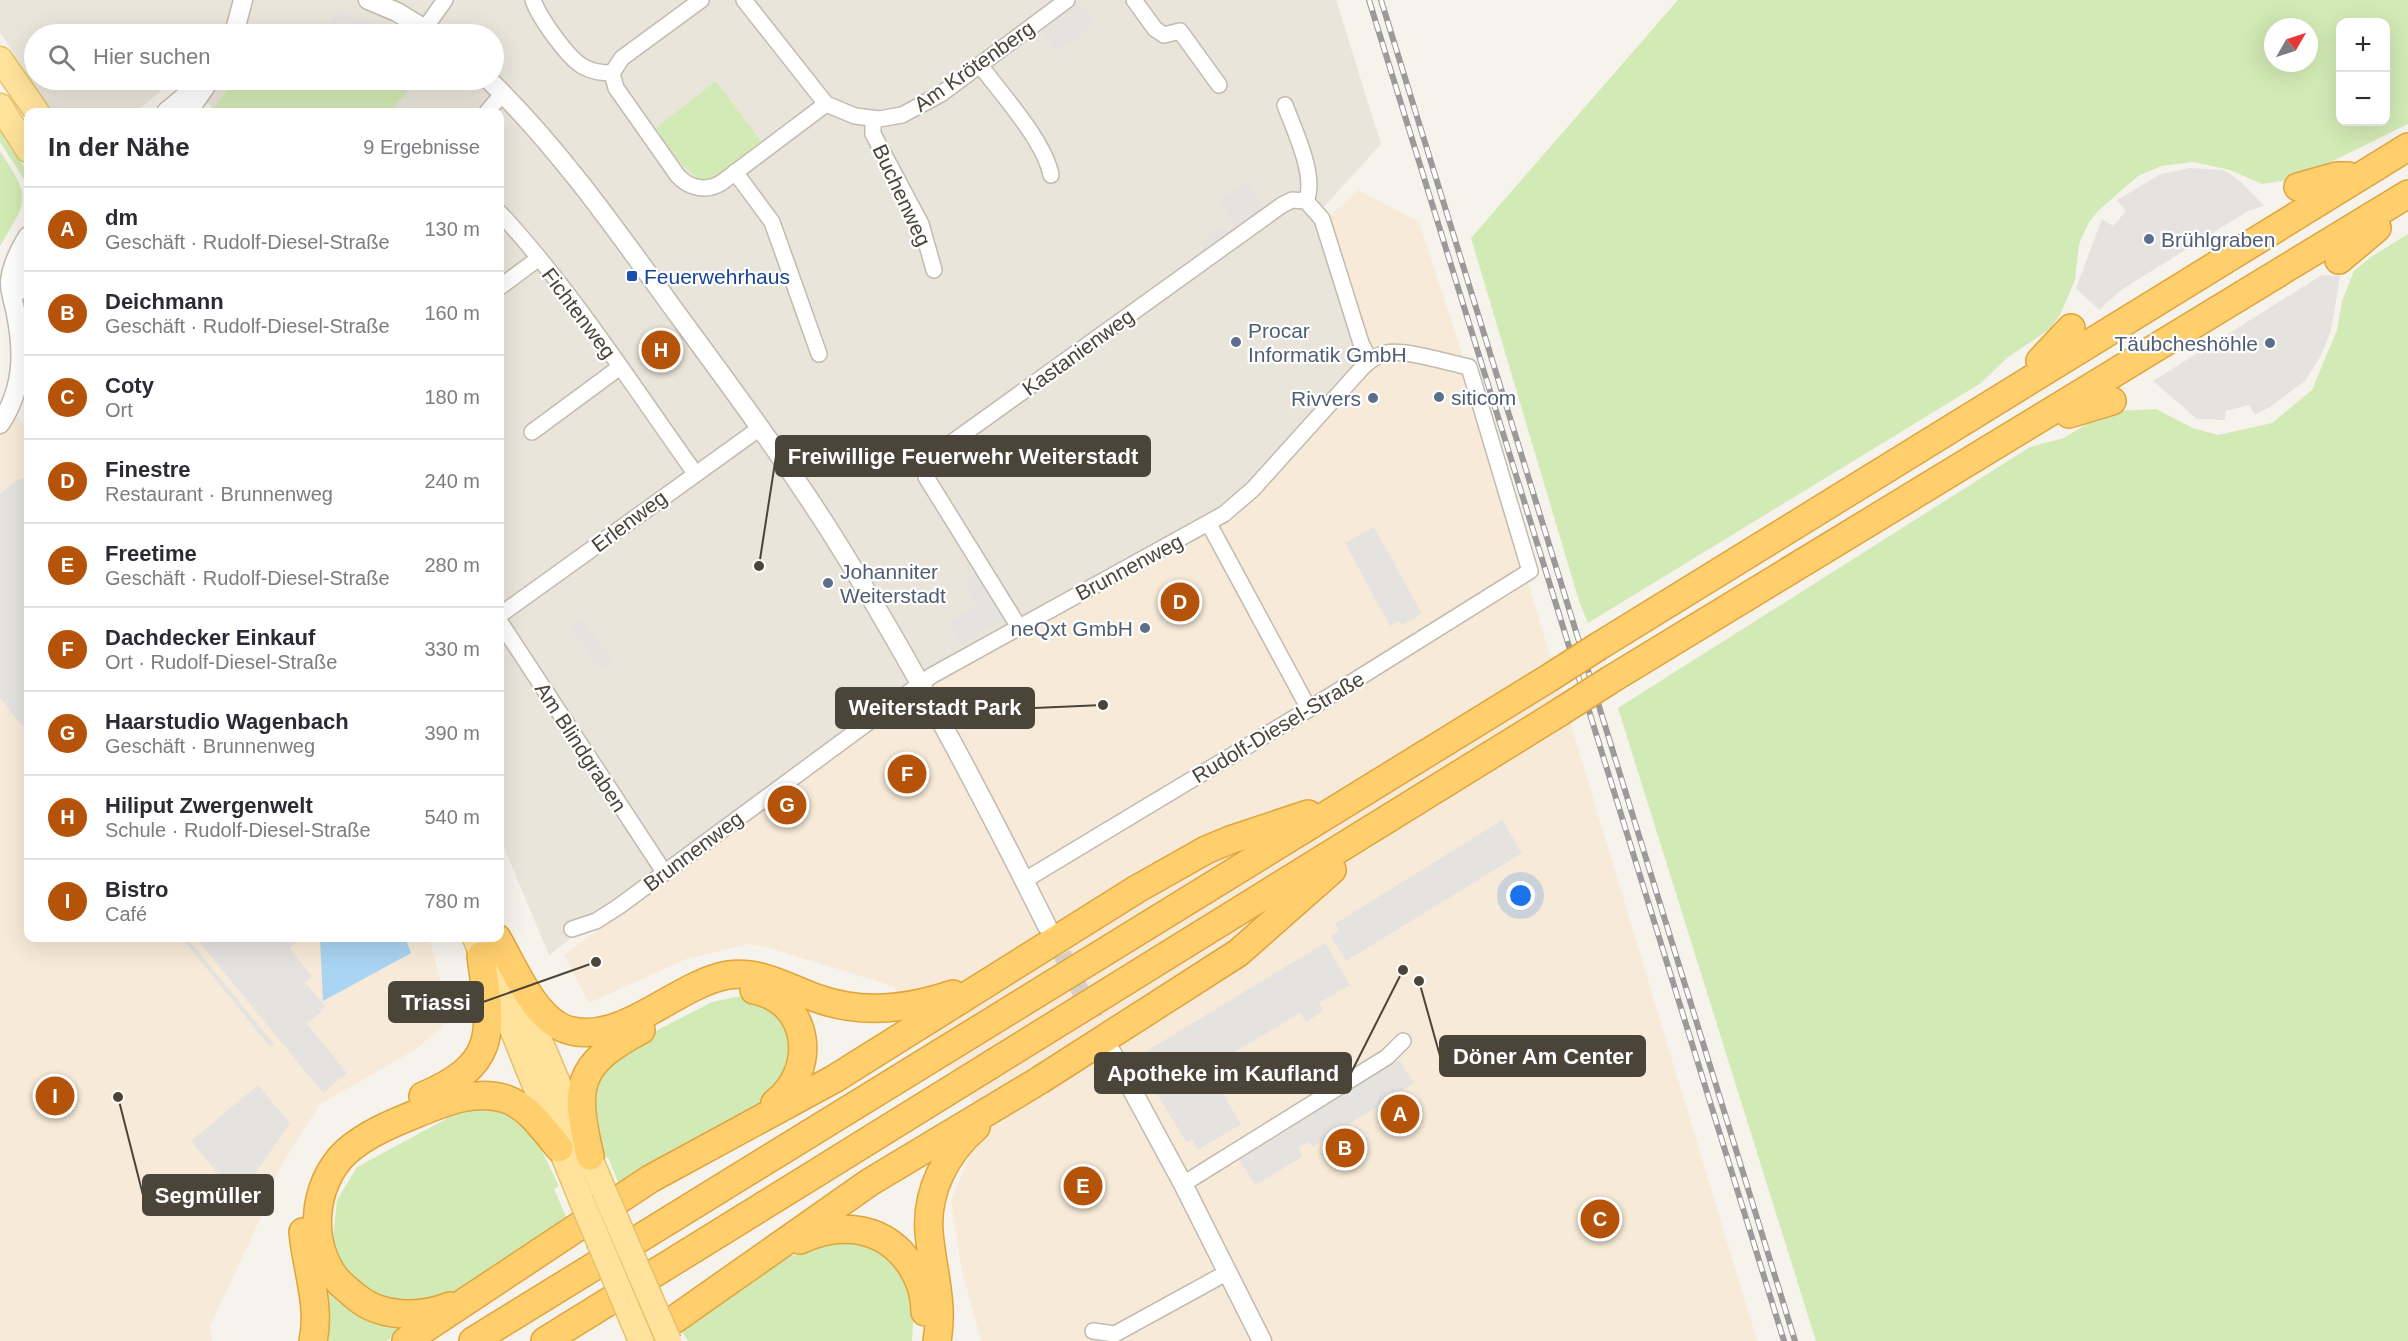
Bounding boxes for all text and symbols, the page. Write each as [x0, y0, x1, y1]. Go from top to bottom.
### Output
street label: Am Krötenberg [910, 16, 1038, 116]
north arrow [2264, 18, 2318, 72]
map controls [2336, 18, 2390, 126]
button: + [2336, 18, 2390, 72]
search box [24, 24, 504, 90]
icon: search [45, 41, 78, 74]
text: Hier suchen [93, 44, 210, 69]
button: − [2336, 72, 2390, 126]
text: In der Nähe [48, 132, 190, 162]
text: 9 Ergebnisse [363, 136, 480, 158]
street label: Buchenweg [868, 140, 936, 250]
text: dm [105, 205, 138, 230]
text: A [60, 218, 75, 240]
text: 130 m [424, 218, 480, 240]
place label: Brühlgraben [2161, 228, 2275, 251]
text: Geschäft · Rudolf-Diesel-Straße [105, 231, 390, 253]
marker: Brühlgraben [2142, 232, 2156, 246]
street label: Fichtenweg [538, 263, 620, 363]
place label: Feuerwehrhaus [644, 265, 790, 288]
marker: Feuerwehrhaus [625, 269, 639, 283]
text: Deichmann [105, 289, 224, 314]
text: B [60, 302, 75, 324]
text: 160 m [424, 302, 480, 324]
street label: Kastanienweg [1018, 304, 1138, 400]
text: Geschäft · Rudolf-Diesel-Straße [105, 315, 390, 337]
place label: Procar Informatik GmbH [1248, 319, 1407, 366]
pin: H [642, 328, 680, 372]
place label: Täubcheshöhle [2114, 332, 2258, 355]
marker: Procar Informatik GmbH [1229, 335, 1243, 349]
marker: Täubcheshöhle [2263, 336, 2277, 350]
text: Coty [105, 373, 154, 398]
text: C [60, 386, 75, 408]
text: 180 m [424, 386, 480, 408]
place label: siticom [1451, 386, 1516, 409]
place label: Rivvers [1291, 387, 1361, 410]
marker: siticom [1432, 390, 1446, 404]
marker: Rivvers [1366, 391, 1380, 405]
text: Ort [105, 399, 133, 421]
callout: Freiwillige Feuerwehr Weiterstadt [776, 436, 1150, 476]
text: Freiwillige Feuerwehr Weiterstadt [788, 444, 1139, 469]
text: Finestre [105, 457, 191, 482]
text: D [60, 470, 75, 492]
text: 240 m [424, 470, 480, 492]
text: Restaurant · Brunnenweg [105, 483, 333, 505]
street label: Erlenweg [587, 485, 671, 557]
street label: Brunnenweg [1072, 529, 1186, 605]
text: Freetime [105, 541, 197, 566]
text: E [61, 554, 74, 576]
text: 280 m [424, 554, 480, 576]
place label: Johanniter Weiterstadt [840, 560, 946, 607]
text: Geschäft · Rudolf-Diesel-Straße [105, 567, 390, 589]
marker: Johanniter Weiterstadt [821, 576, 835, 590]
pin: D [1160, 580, 1200, 624]
place label: neQxt GmbH [1010, 617, 1133, 640]
marker: neQxt GmbH [1138, 621, 1152, 635]
text: Dachdecker Einkauf [105, 625, 315, 650]
text: F [61, 638, 74, 660]
text: 330 m [424, 638, 480, 660]
text: Ort · Rudolf-Diesel-Straße [105, 651, 337, 673]
street label: Rudolf-Diesel-Straße [1188, 667, 1368, 787]
street label: Am Blindgraben [531, 678, 631, 816]
callout: Weiterstadt Park [836, 688, 1034, 728]
text: Weiterstadt Park [848, 695, 1022, 720]
text: Haarstudio Wagenbach [105, 709, 349, 734]
text: G [60, 722, 75, 744]
text: 390 m [424, 722, 480, 744]
text: Geschäft · Brunnenweg [105, 735, 315, 757]
pin: F [888, 752, 926, 796]
pin: G [768, 782, 806, 828]
text: Hiliput Zwergenwelt [105, 793, 313, 818]
text: H [60, 806, 75, 828]
text: 540 m [424, 806, 480, 828]
street label: Brunnenweg [639, 806, 747, 896]
text: Schule · Rudolf-Diesel-Straße [105, 819, 371, 841]
text: Bistro [105, 877, 169, 902]
your location [1506, 881, 1535, 910]
text: I [65, 890, 70, 912]
text: 780 m [424, 890, 480, 912]
text: Café [105, 903, 147, 925]
callout: Triassi [389, 982, 483, 1022]
text: Triassi [401, 990, 471, 1015]
callout: Döner Am Center [1440, 1036, 1645, 1076]
text: Döner Am Center [1453, 1044, 1633, 1069]
callout: Apotheke im Kaufland [1095, 1053, 1351, 1093]
text: Apotheke im Kaufland [1107, 1061, 1339, 1086]
pin: I [36, 1074, 74, 1118]
pin: A [1380, 1092, 1420, 1136]
pin: B [1326, 1126, 1364, 1170]
pin: E [1064, 1164, 1102, 1208]
callout: Segmüller [143, 1175, 273, 1215]
text: Segmüller [155, 1183, 262, 1208]
pin: C [1580, 1196, 1620, 1242]

